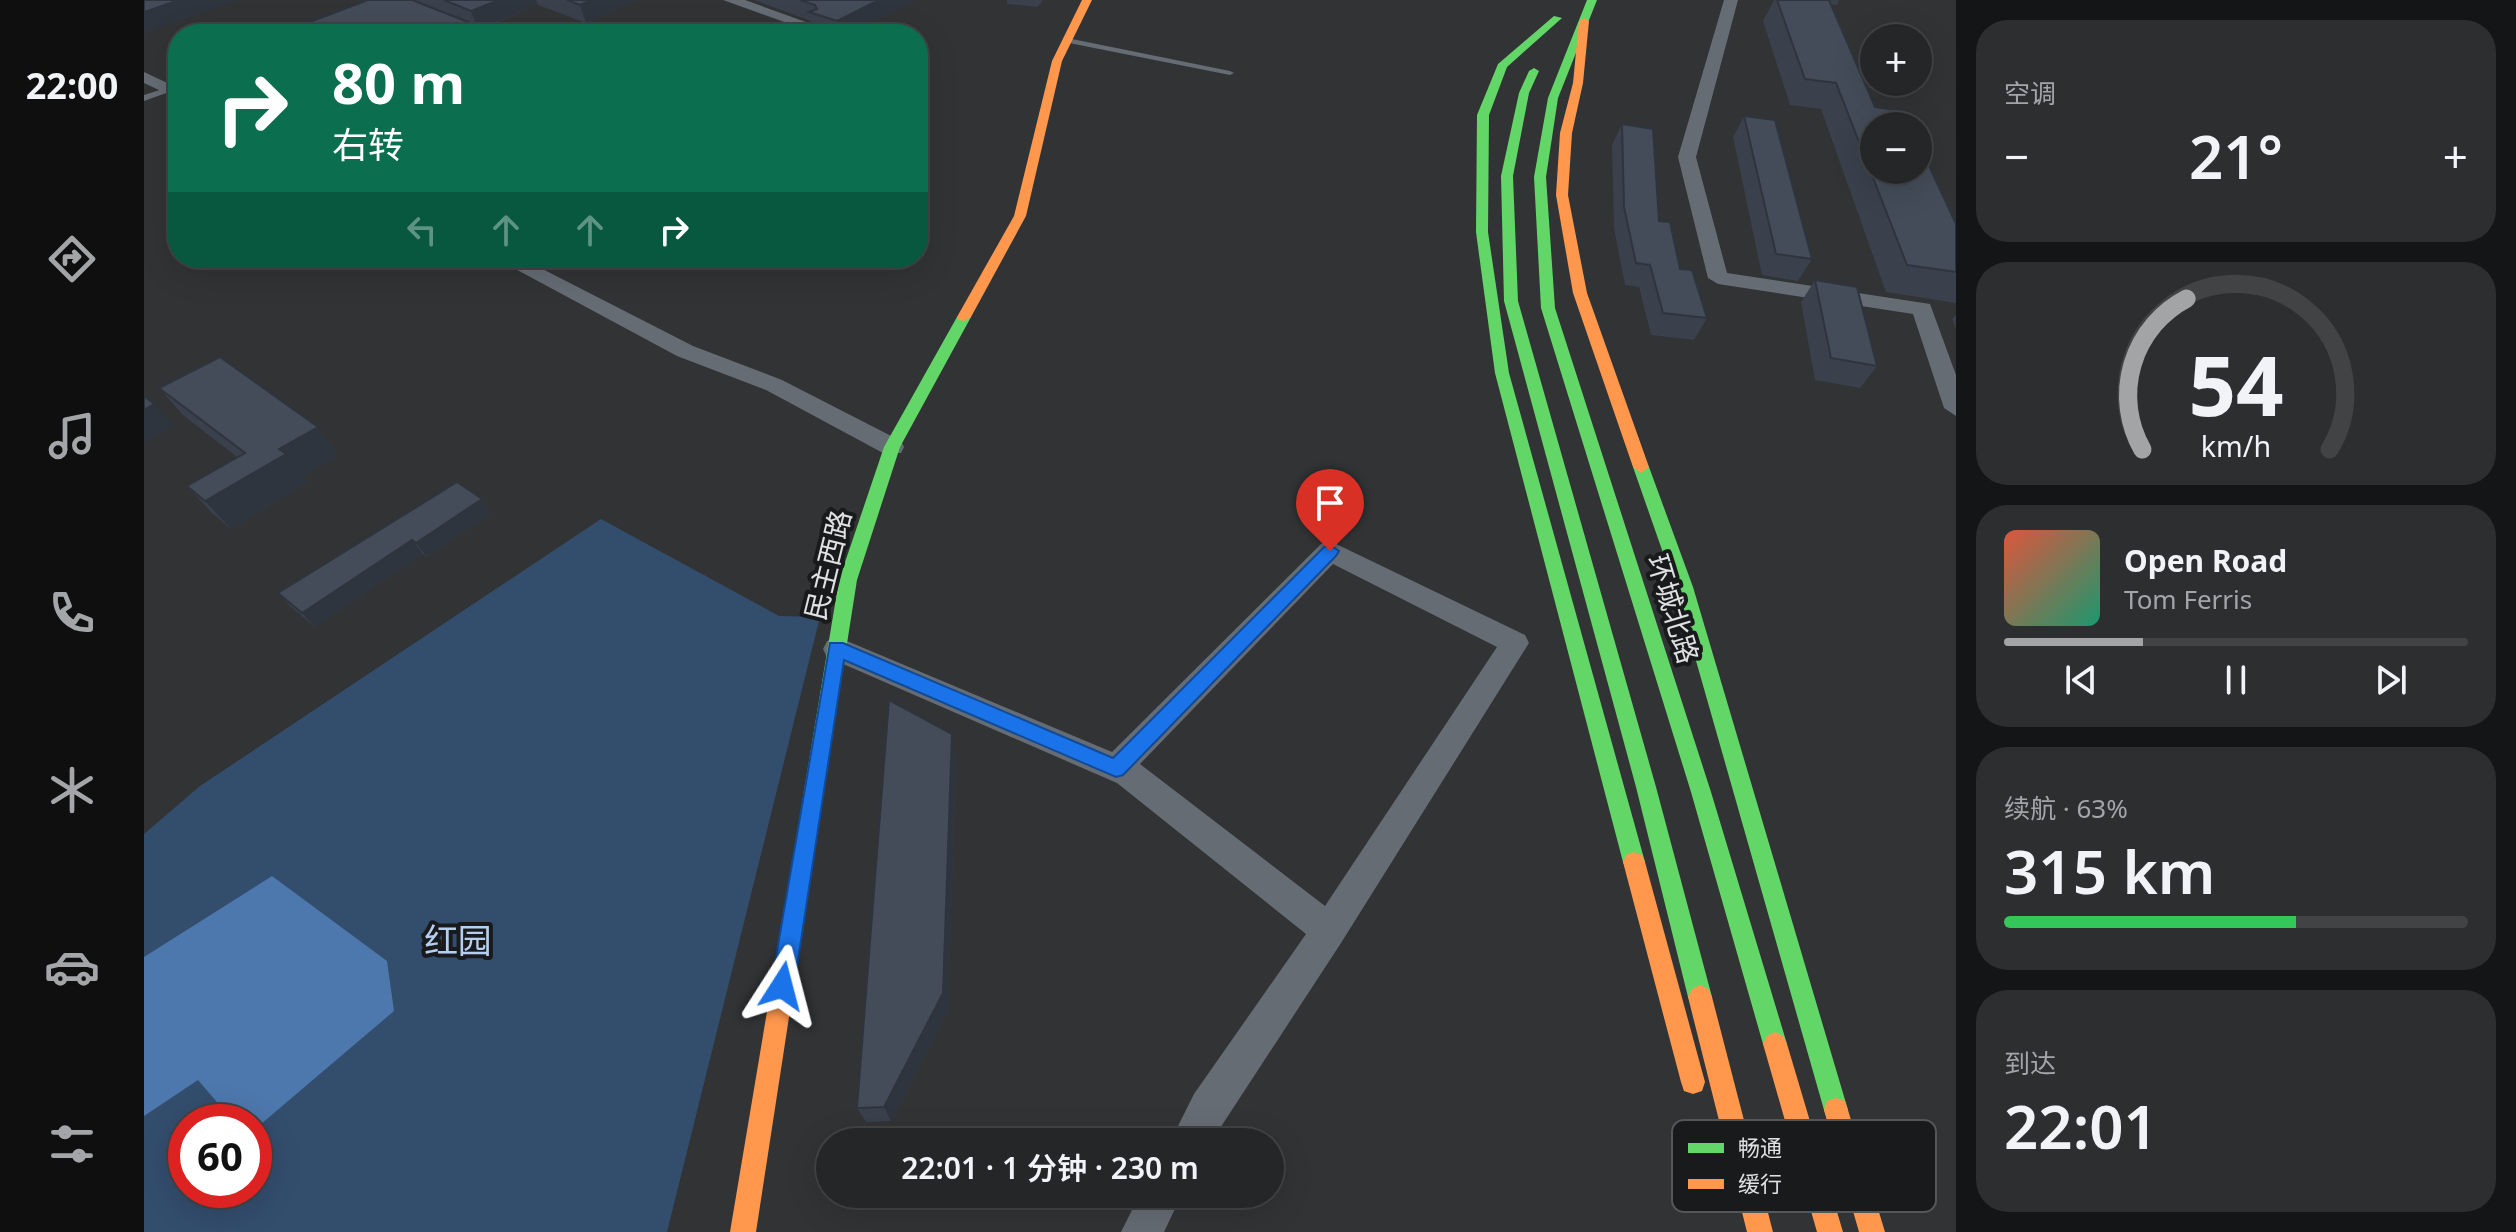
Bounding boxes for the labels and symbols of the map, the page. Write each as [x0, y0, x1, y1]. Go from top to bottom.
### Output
pin [1296, 469, 1364, 551]
street label: 民主西路 [795, 506, 859, 624]
street label: 环城北路 [1639, 550, 1709, 668]
park label: 红园 [424, 917, 492, 963]
position arrow [740, 944, 824, 1028]
speed limit sign: 60 [168, 1104, 272, 1208]
legend [1672, 1120, 1936, 1212]
text: 畅通 [1738, 1132, 1782, 1162]
text: 缓行 [1738, 1168, 1782, 1198]

